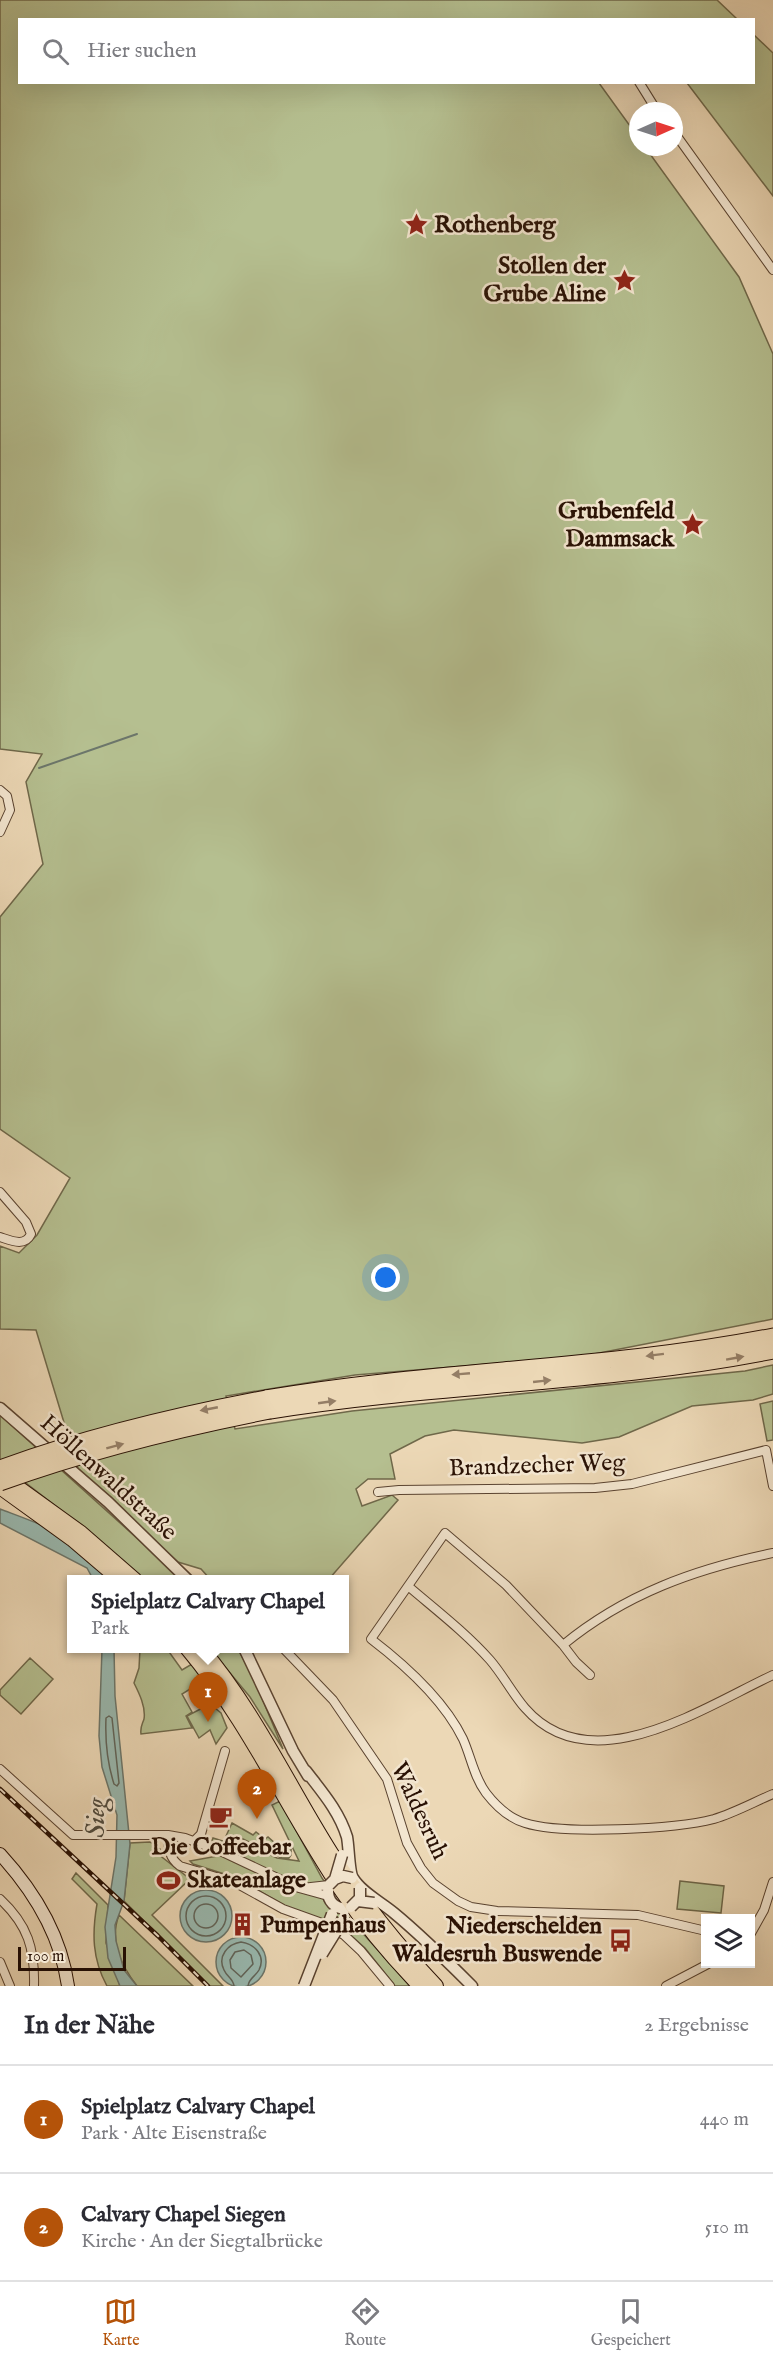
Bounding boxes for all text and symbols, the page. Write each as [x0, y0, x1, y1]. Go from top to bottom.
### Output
search box [18, 18, 755, 84]
icon: search [39, 35, 72, 68]
text: Hier suchen [87, 37, 197, 65]
north arrow [629, 102, 683, 156]
place label: Rothenberg [434, 210, 556, 241]
place icon: Rothenberg [403, 212, 429, 238]
place label: Stollen der Grube Aline [484, 251, 606, 310]
place icon: Stollen der Grube Aline [611, 267, 637, 293]
place label: Grubenfeld Dammsack [558, 496, 675, 555]
place icon: Grubenfeld Dammsack [679, 512, 705, 538]
your location [371, 1263, 400, 1292]
one-way arrow [645, 1351, 664, 1360]
one-way arrow [726, 1353, 745, 1362]
one-way arrow [451, 1369, 470, 1379]
one-way arrow [533, 1376, 552, 1386]
one-way arrow [318, 1397, 337, 1407]
one-way arrow [199, 1405, 218, 1414]
street label: Höllenwaldstraße [33, 1408, 183, 1548]
one-way arrow [107, 1441, 125, 1450]
street label: Brandzecher Weg [448, 1447, 627, 1485]
popup [67, 1575, 349, 1653]
text: Spielplatz Calvary Chapel [91, 1588, 325, 1616]
text: Park [91, 1616, 129, 1641]
pin: 1 [188, 1672, 228, 1722]
street label: Waldesruh [383, 1757, 455, 1865]
pin: 2 [238, 1770, 276, 1819]
water label: Sieg [80, 1797, 114, 1838]
cafe icon: Die Coffeebar [208, 1804, 234, 1830]
place label: Die Coffeebar [151, 1832, 291, 1863]
place label: Skateanlage [187, 1865, 306, 1896]
sports icon: Skateanlage [156, 1867, 182, 1893]
place label: Pumpenhaus [260, 1910, 386, 1941]
place label: Niederschelden Waldesruh Buswende [391, 1911, 602, 1970]
building icon: Pumpenhaus [229, 1912, 255, 1938]
map controls [701, 1914, 755, 1968]
button: layers [701, 1914, 755, 1968]
bus stop icon: Niederschelden Waldesruh Buswende [607, 1927, 633, 1953]
scale bar [18, 1944, 126, 1972]
text: 100 m [27, 1947, 64, 1967]
text: In der Nähe [24, 2009, 155, 2042]
text: 2 Ergebnisse [644, 2013, 749, 2038]
text: Spielplatz Calvary Chapel [81, 2093, 315, 2121]
text: 1 [40, 2107, 47, 2132]
text: 440 m [700, 2107, 749, 2132]
text: Park · Alte Eisenstraße [81, 2121, 267, 2146]
text: Calvary Chapel Siegen [81, 2201, 286, 2229]
text: 2 [39, 2215, 48, 2240]
text: 510 m [705, 2215, 749, 2240]
text: Kirche · An der Siegtalbrücke [81, 2229, 323, 2254]
tab: Karte [102, 2295, 140, 2351]
tab: Route [344, 2295, 386, 2351]
tab: Gespeichert [591, 2295, 671, 2351]

